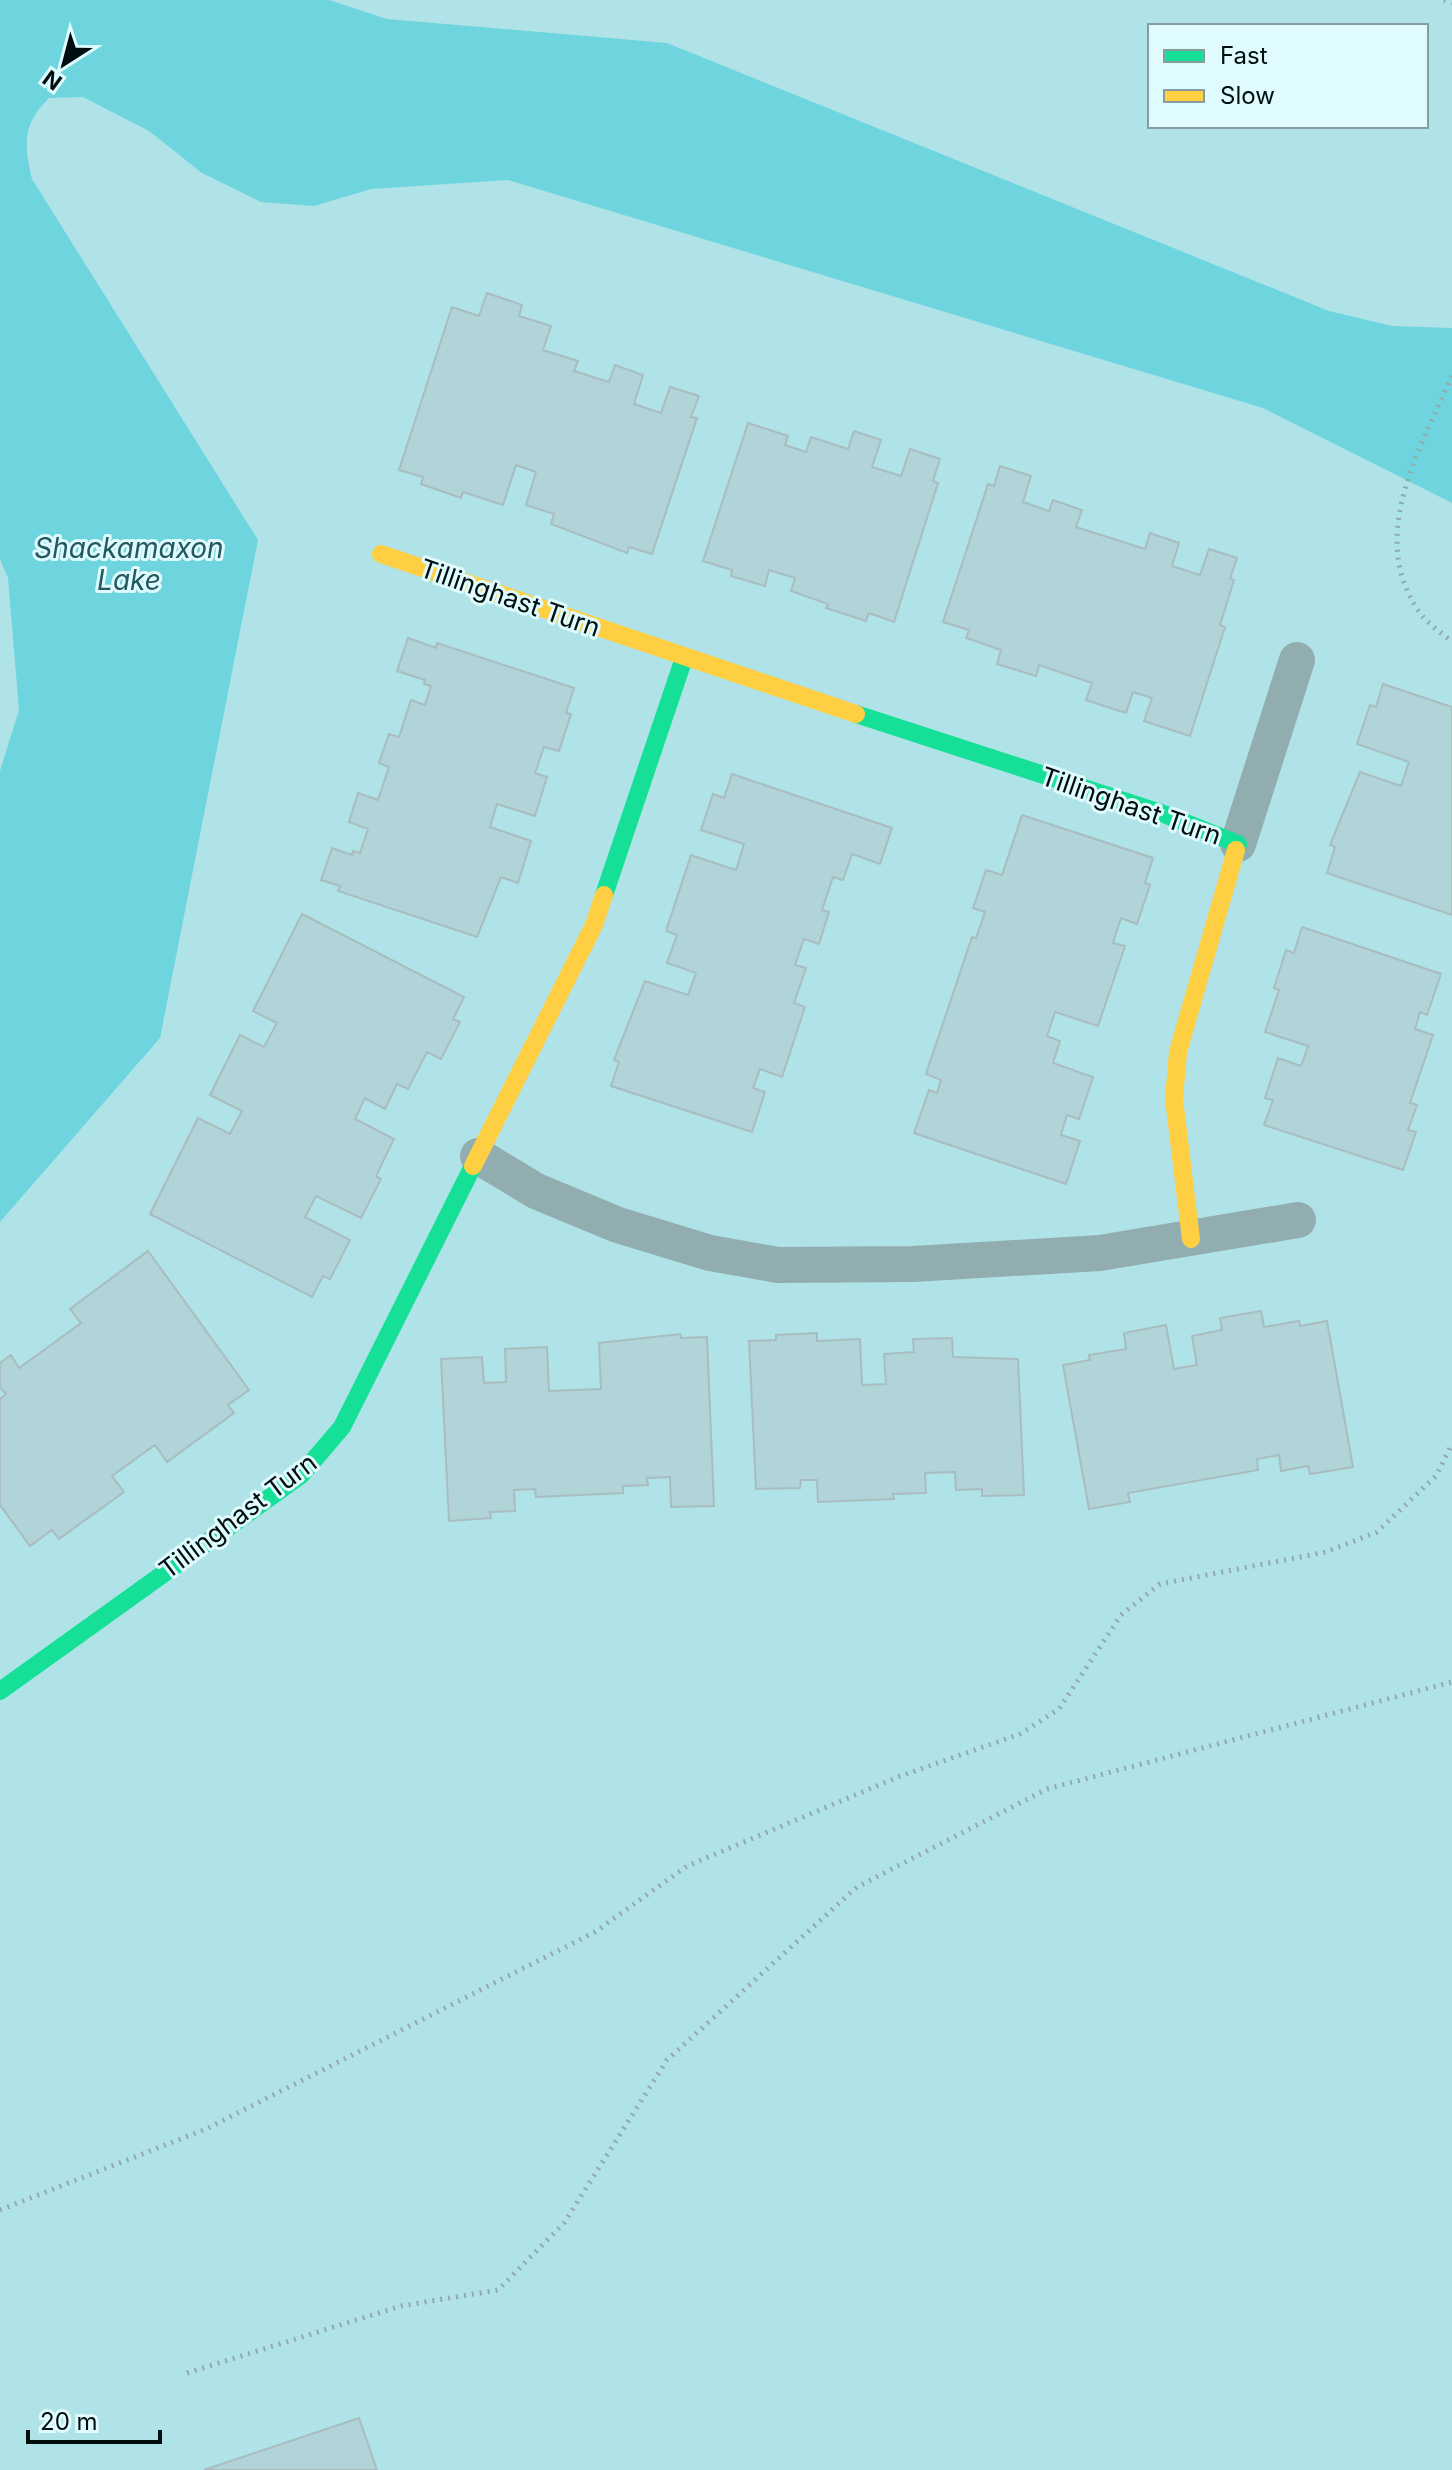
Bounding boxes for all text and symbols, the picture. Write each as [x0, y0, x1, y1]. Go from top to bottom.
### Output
north arrow [24, 24, 104, 104]
legend [1148, 24, 1428, 128]
text: Fast [1220, 41, 1268, 70]
text: N [38, 65, 67, 96]
text: Slow [1220, 81, 1275, 110]
water label: Shackamaxon Lake [34, 531, 224, 597]
street label: Tillinghast Turn [416, 552, 604, 643]
street label: Tillinghast Turn [1037, 760, 1225, 851]
street label: Tillinghast Turn [153, 1446, 322, 1585]
scale bar [28, 2394, 160, 2444]
text: 20 m [40, 2407, 98, 2436]

